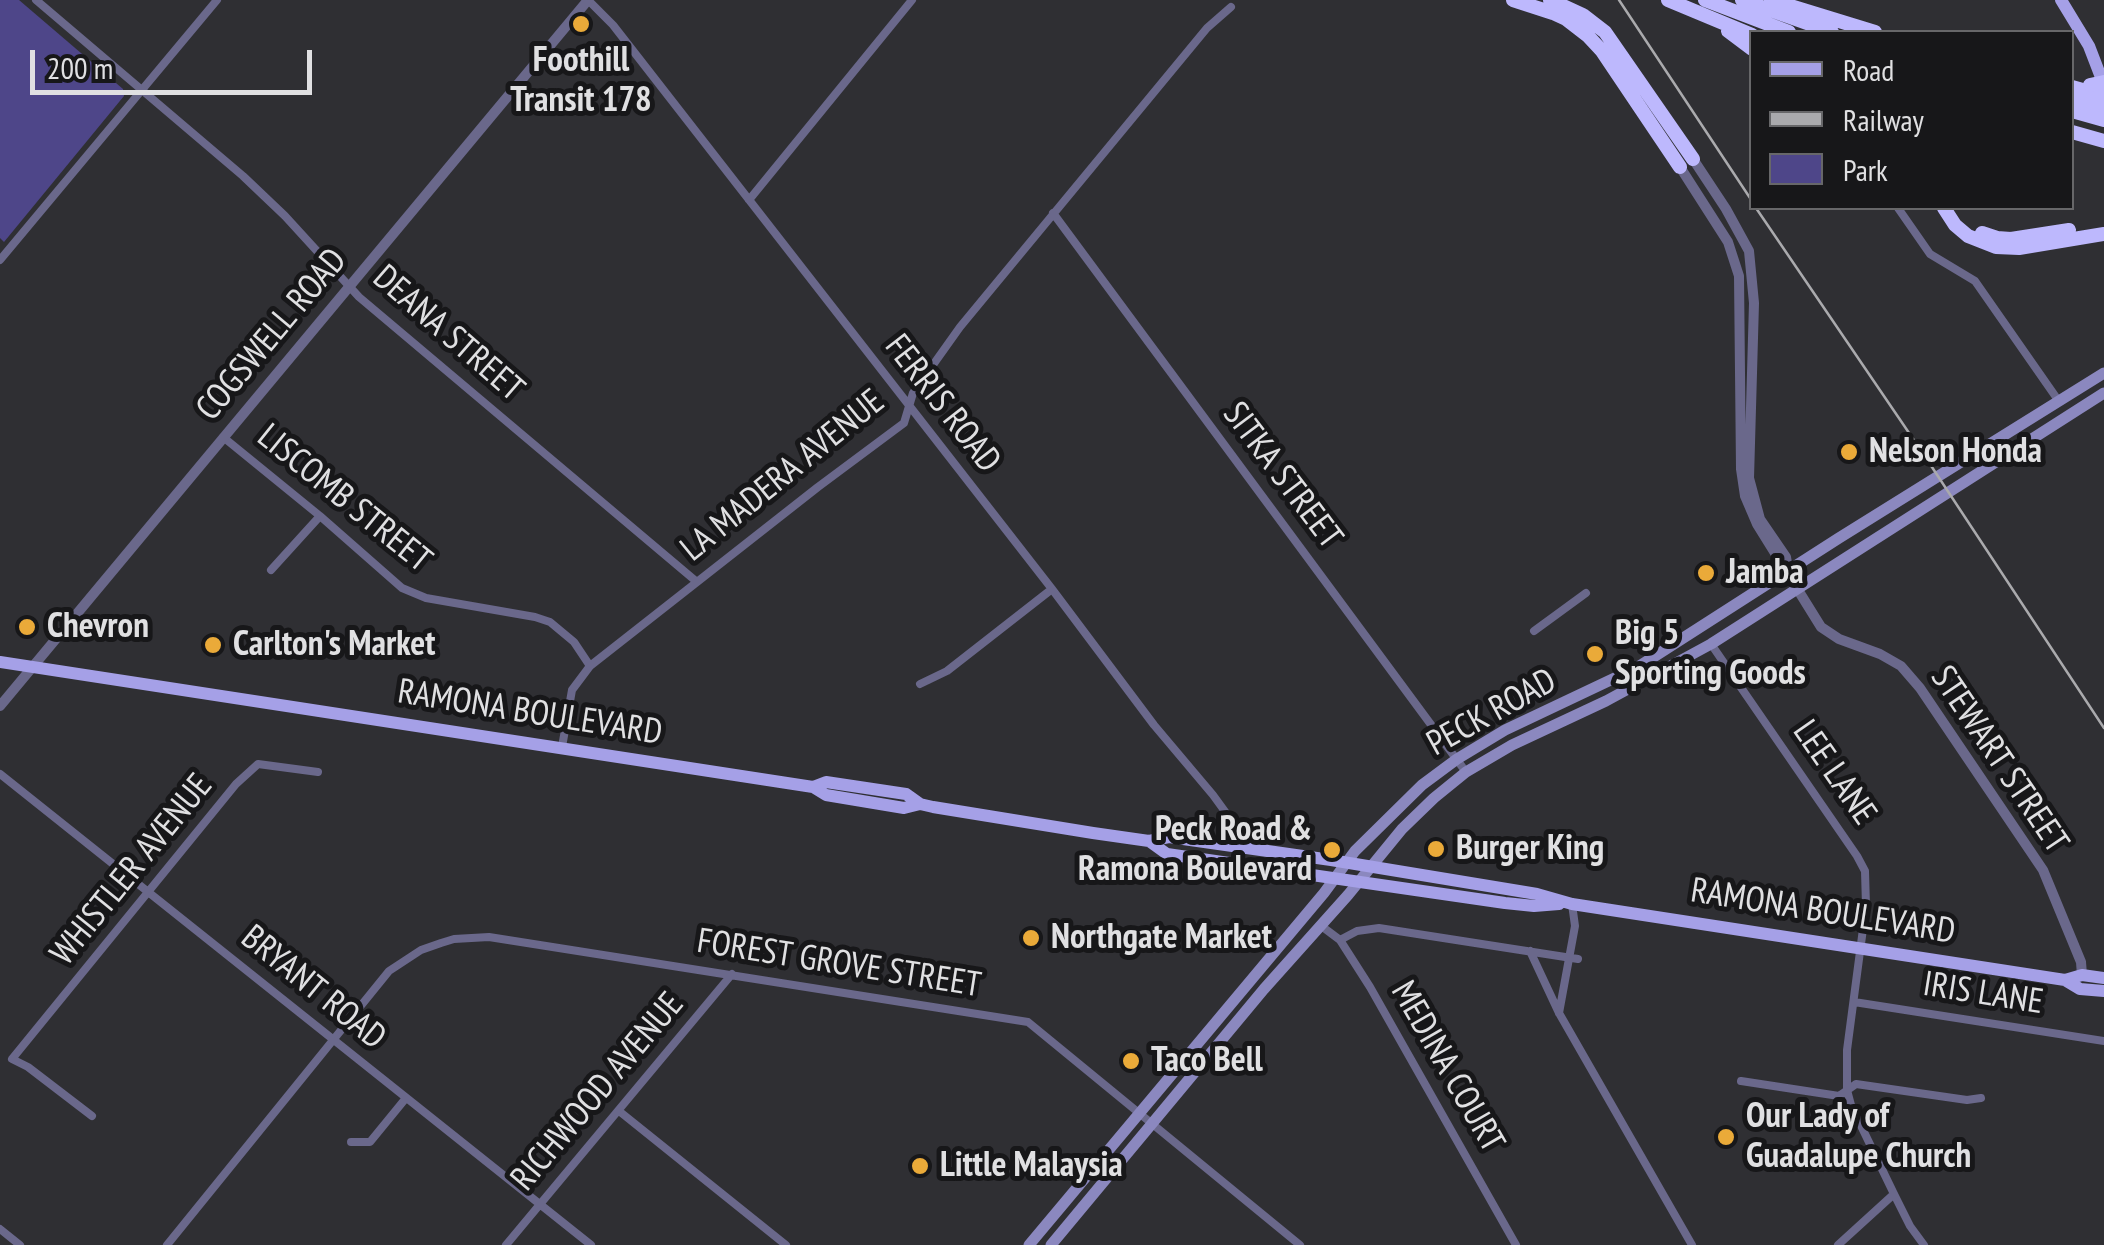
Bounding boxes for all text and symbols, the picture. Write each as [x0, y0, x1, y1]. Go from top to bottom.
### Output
marker: Foothill Transit 178 [570, 13, 592, 35]
scale bar [35, 30, 318, 92]
legend [1749, 30, 2074, 210]
place label: Foothill Transit 178 [510, 40, 652, 122]
text: 200 m [47, 48, 113, 87]
text: Road [1843, 50, 1894, 89]
text: Railway [1843, 100, 1924, 139]
text: Park [1843, 150, 1888, 189]
street label: COGSWELL ROAD [188, 241, 356, 429]
street label: DEANA STREET [364, 257, 532, 411]
street label: FERRIS ROAD [875, 327, 1009, 481]
street label: LA MADERA AVENUE [673, 381, 893, 571]
street label: SITKA STREET [1213, 395, 1351, 557]
street label: LISCOMB STREET [249, 416, 439, 582]
place label: Nelson Honda [1869, 431, 2042, 473]
marker: Nelson Honda [1838, 441, 1860, 463]
place label: Jamba [1726, 552, 1804, 594]
marker: Jamba [1695, 562, 1717, 584]
place label: Chevron [47, 606, 149, 648]
place label: Big 5 Sporting Goods [1615, 613, 1806, 695]
marker: Chevron [16, 616, 38, 638]
place label: Carlton's Market [233, 624, 435, 666]
marker: Carlton's Market [202, 634, 224, 656]
marker: Big 5 Sporting Goods [1584, 643, 1606, 665]
street label: STEWART STREET [1921, 659, 2077, 861]
street label: PECK ROAD [1420, 661, 1564, 765]
street label: RAMONA BOULEVARD [395, 671, 665, 755]
street label: LEE LANE [1783, 713, 1885, 833]
street label: WHISTLER AVENUE [42, 766, 222, 974]
place label: Peck Road & Ramona Boulevard [1078, 809, 1312, 891]
place label: Burger King [1456, 828, 1604, 870]
marker: Burger King [1425, 838, 1447, 860]
marker: Peck Road & Ramona Boulevard [1321, 839, 1343, 861]
street label: RAMONA BOULEVARD [1688, 870, 1958, 954]
street label: BRYANT ROAD [232, 917, 394, 1059]
place label: Northgate Market [1051, 917, 1272, 959]
street label: FOREST GROVE STREET [694, 921, 984, 1007]
marker: Northgate Market [1020, 927, 1042, 949]
street label: IRIS LANE [1920, 964, 2046, 1024]
street label: MEDINA COURT [1381, 974, 1513, 1160]
street label: RICHWOOD AVENUE [503, 985, 693, 1199]
place label: Taco Bell [1151, 1040, 1263, 1082]
marker: Taco Bell [1120, 1050, 1142, 1072]
place label: Our Lady of Guadalupe Church [1746, 1096, 1971, 1178]
marker: Our Lady of Guadalupe Church [1715, 1126, 1737, 1148]
place label: Little Malaysia [940, 1145, 1123, 1187]
marker: Little Malaysia [909, 1155, 931, 1177]

